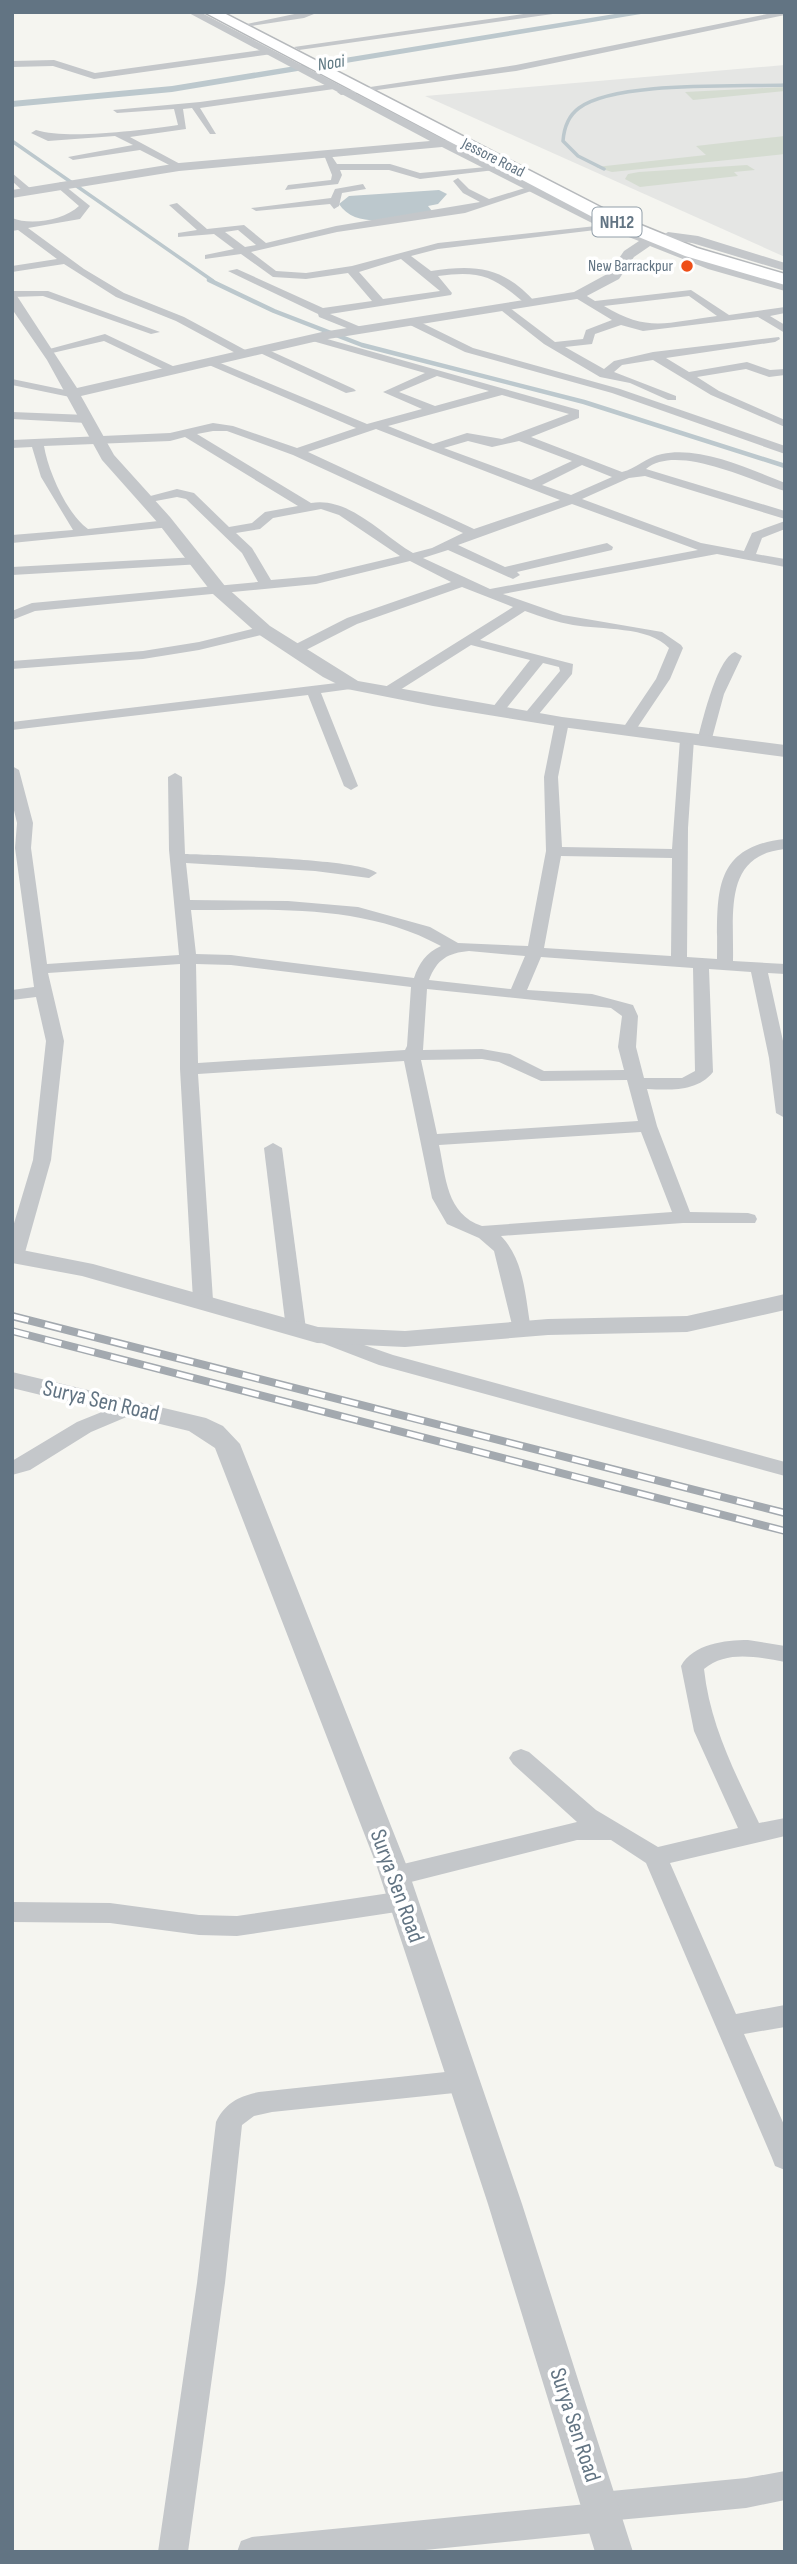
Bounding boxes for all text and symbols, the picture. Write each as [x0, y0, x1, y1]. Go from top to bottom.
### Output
water label: Noai [316, 50, 347, 75]
street label: Jessore Road [458, 134, 527, 182]
road number: NH12 [592, 208, 642, 236]
place label: New Barrackpur [588, 257, 673, 276]
marker: New Barrackpur [679, 258, 695, 274]
street label: Surya Sen Road [40, 1374, 162, 1428]
street label: Surya Sen Road [364, 1826, 430, 1946]
street label: Surya Sen Road [543, 2364, 607, 2486]

